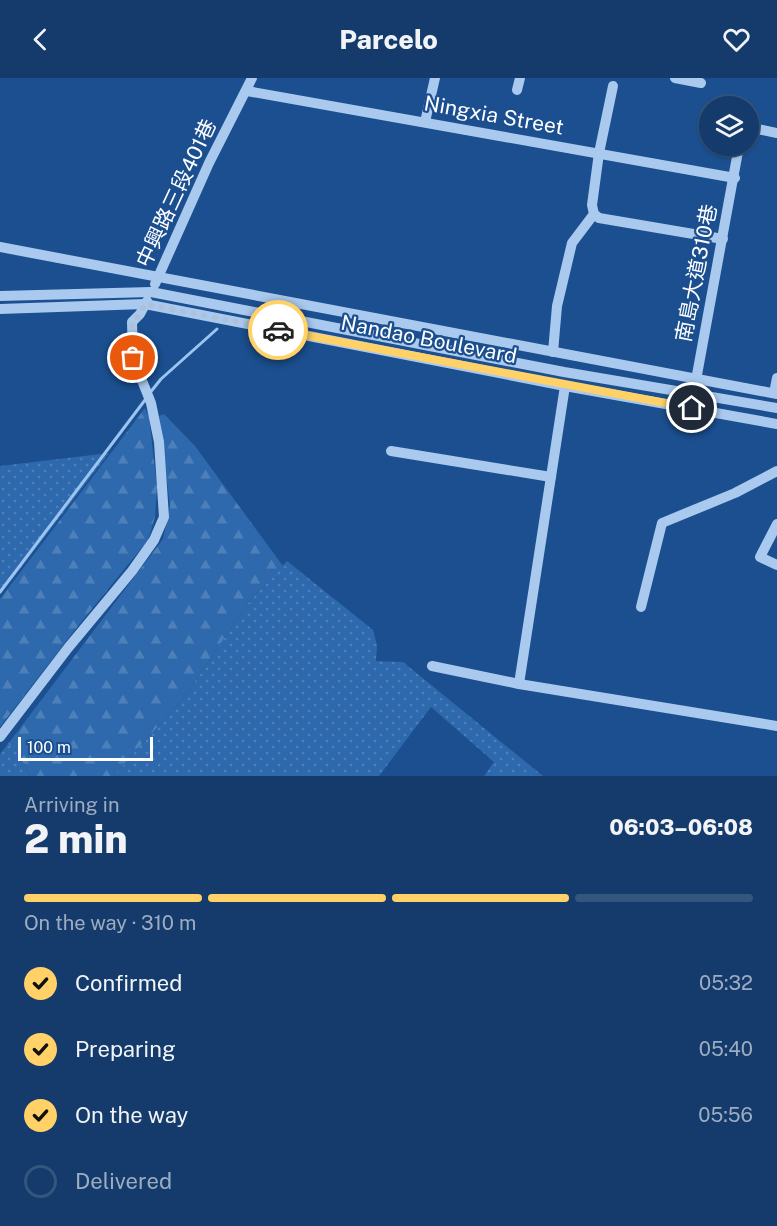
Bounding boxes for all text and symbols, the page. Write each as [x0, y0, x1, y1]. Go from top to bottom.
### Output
icon: back [24, 23, 57, 56]
text: Parcelo [339, 23, 438, 55]
icon: heart [720, 23, 753, 56]
street label: Ningxia Street [422, 90, 566, 140]
map controls [699, 96, 759, 156]
button: layers [699, 96, 759, 156]
street label: 中興路三段401巷 [131, 115, 221, 271]
street label: 南島大道310巷 [670, 202, 722, 344]
courier [248, 300, 308, 360]
street label: Nandao Boulevard [339, 310, 519, 368]
icon: car [262, 314, 295, 347]
pin [107, 332, 158, 383]
icon: bag [116, 341, 149, 374]
pin [666, 382, 717, 433]
icon: home [675, 391, 708, 424]
scale bar [18, 734, 153, 762]
text: 100 m [27, 738, 71, 757]
text: Arriving in [24, 793, 119, 817]
text: 06:03–06:08 [609, 814, 753, 840]
text: 2 min [24, 816, 128, 862]
text: On the way · 310 m [24, 911, 196, 935]
icon: check [24, 967, 57, 1000]
text: Confirmed [75, 970, 182, 996]
text: 05:32 [699, 971, 753, 995]
icon: check [24, 1033, 57, 1066]
text: Preparing [75, 1036, 176, 1062]
text: 05:40 [699, 1037, 753, 1061]
icon: check [24, 1099, 57, 1132]
text: On the way [75, 1102, 188, 1128]
text: 05:56 [698, 1103, 753, 1127]
text: Delivered [75, 1168, 172, 1194]

